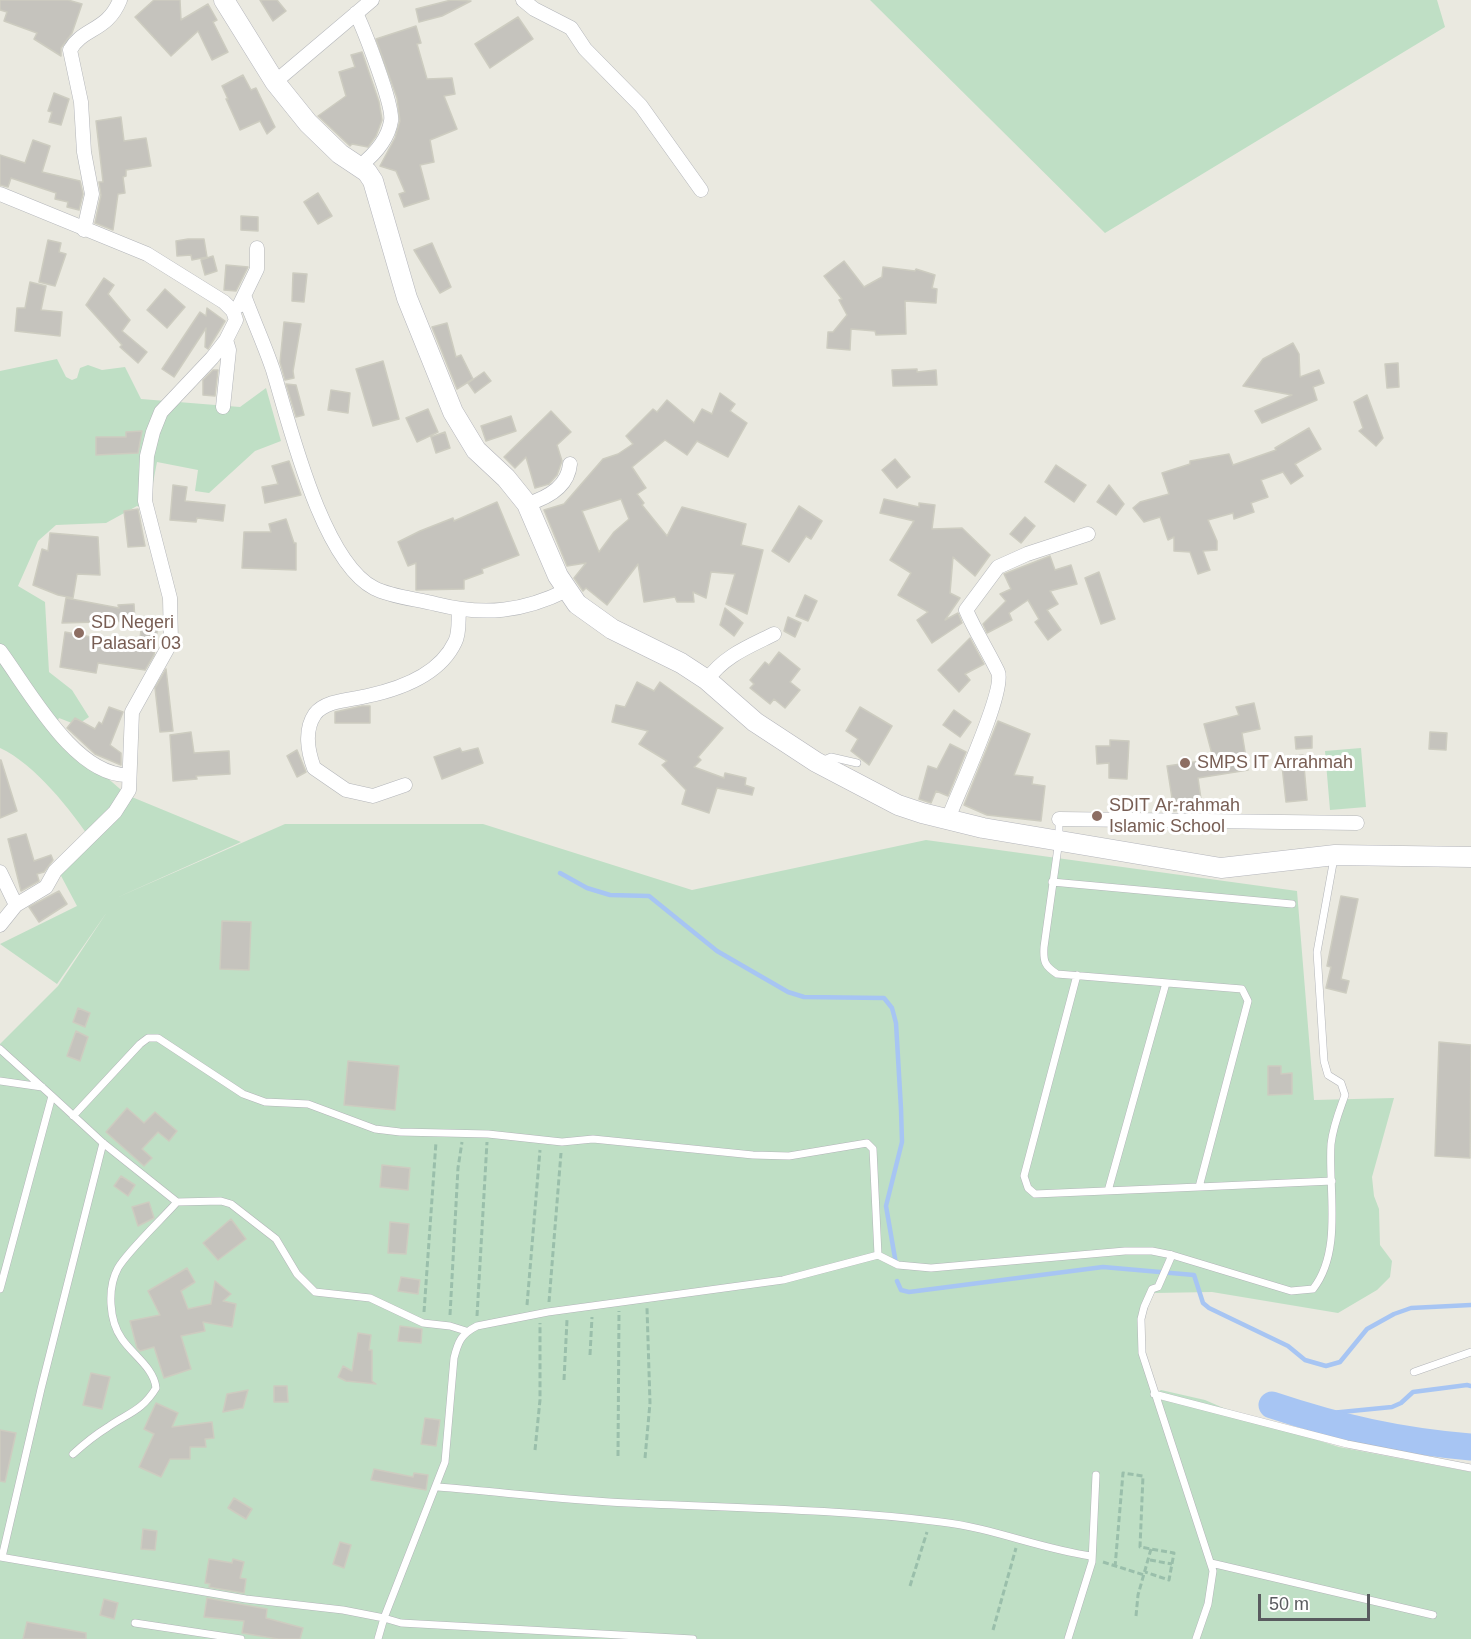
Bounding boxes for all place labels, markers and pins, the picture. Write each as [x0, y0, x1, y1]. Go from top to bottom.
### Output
place label: SD Negeri Palasari 03 [91, 612, 181, 654]
marker: SD Negeri Palasari 03 [72, 626, 86, 640]
place label: SMPS IT Arrahmah [1197, 752, 1353, 774]
marker: SMPS IT Arrahmah [1178, 756, 1192, 770]
place label: SDIT Ar-rahmah Islamic School [1109, 795, 1240, 838]
marker: SDIT Ar-rahmah Islamic School [1090, 809, 1104, 823]

